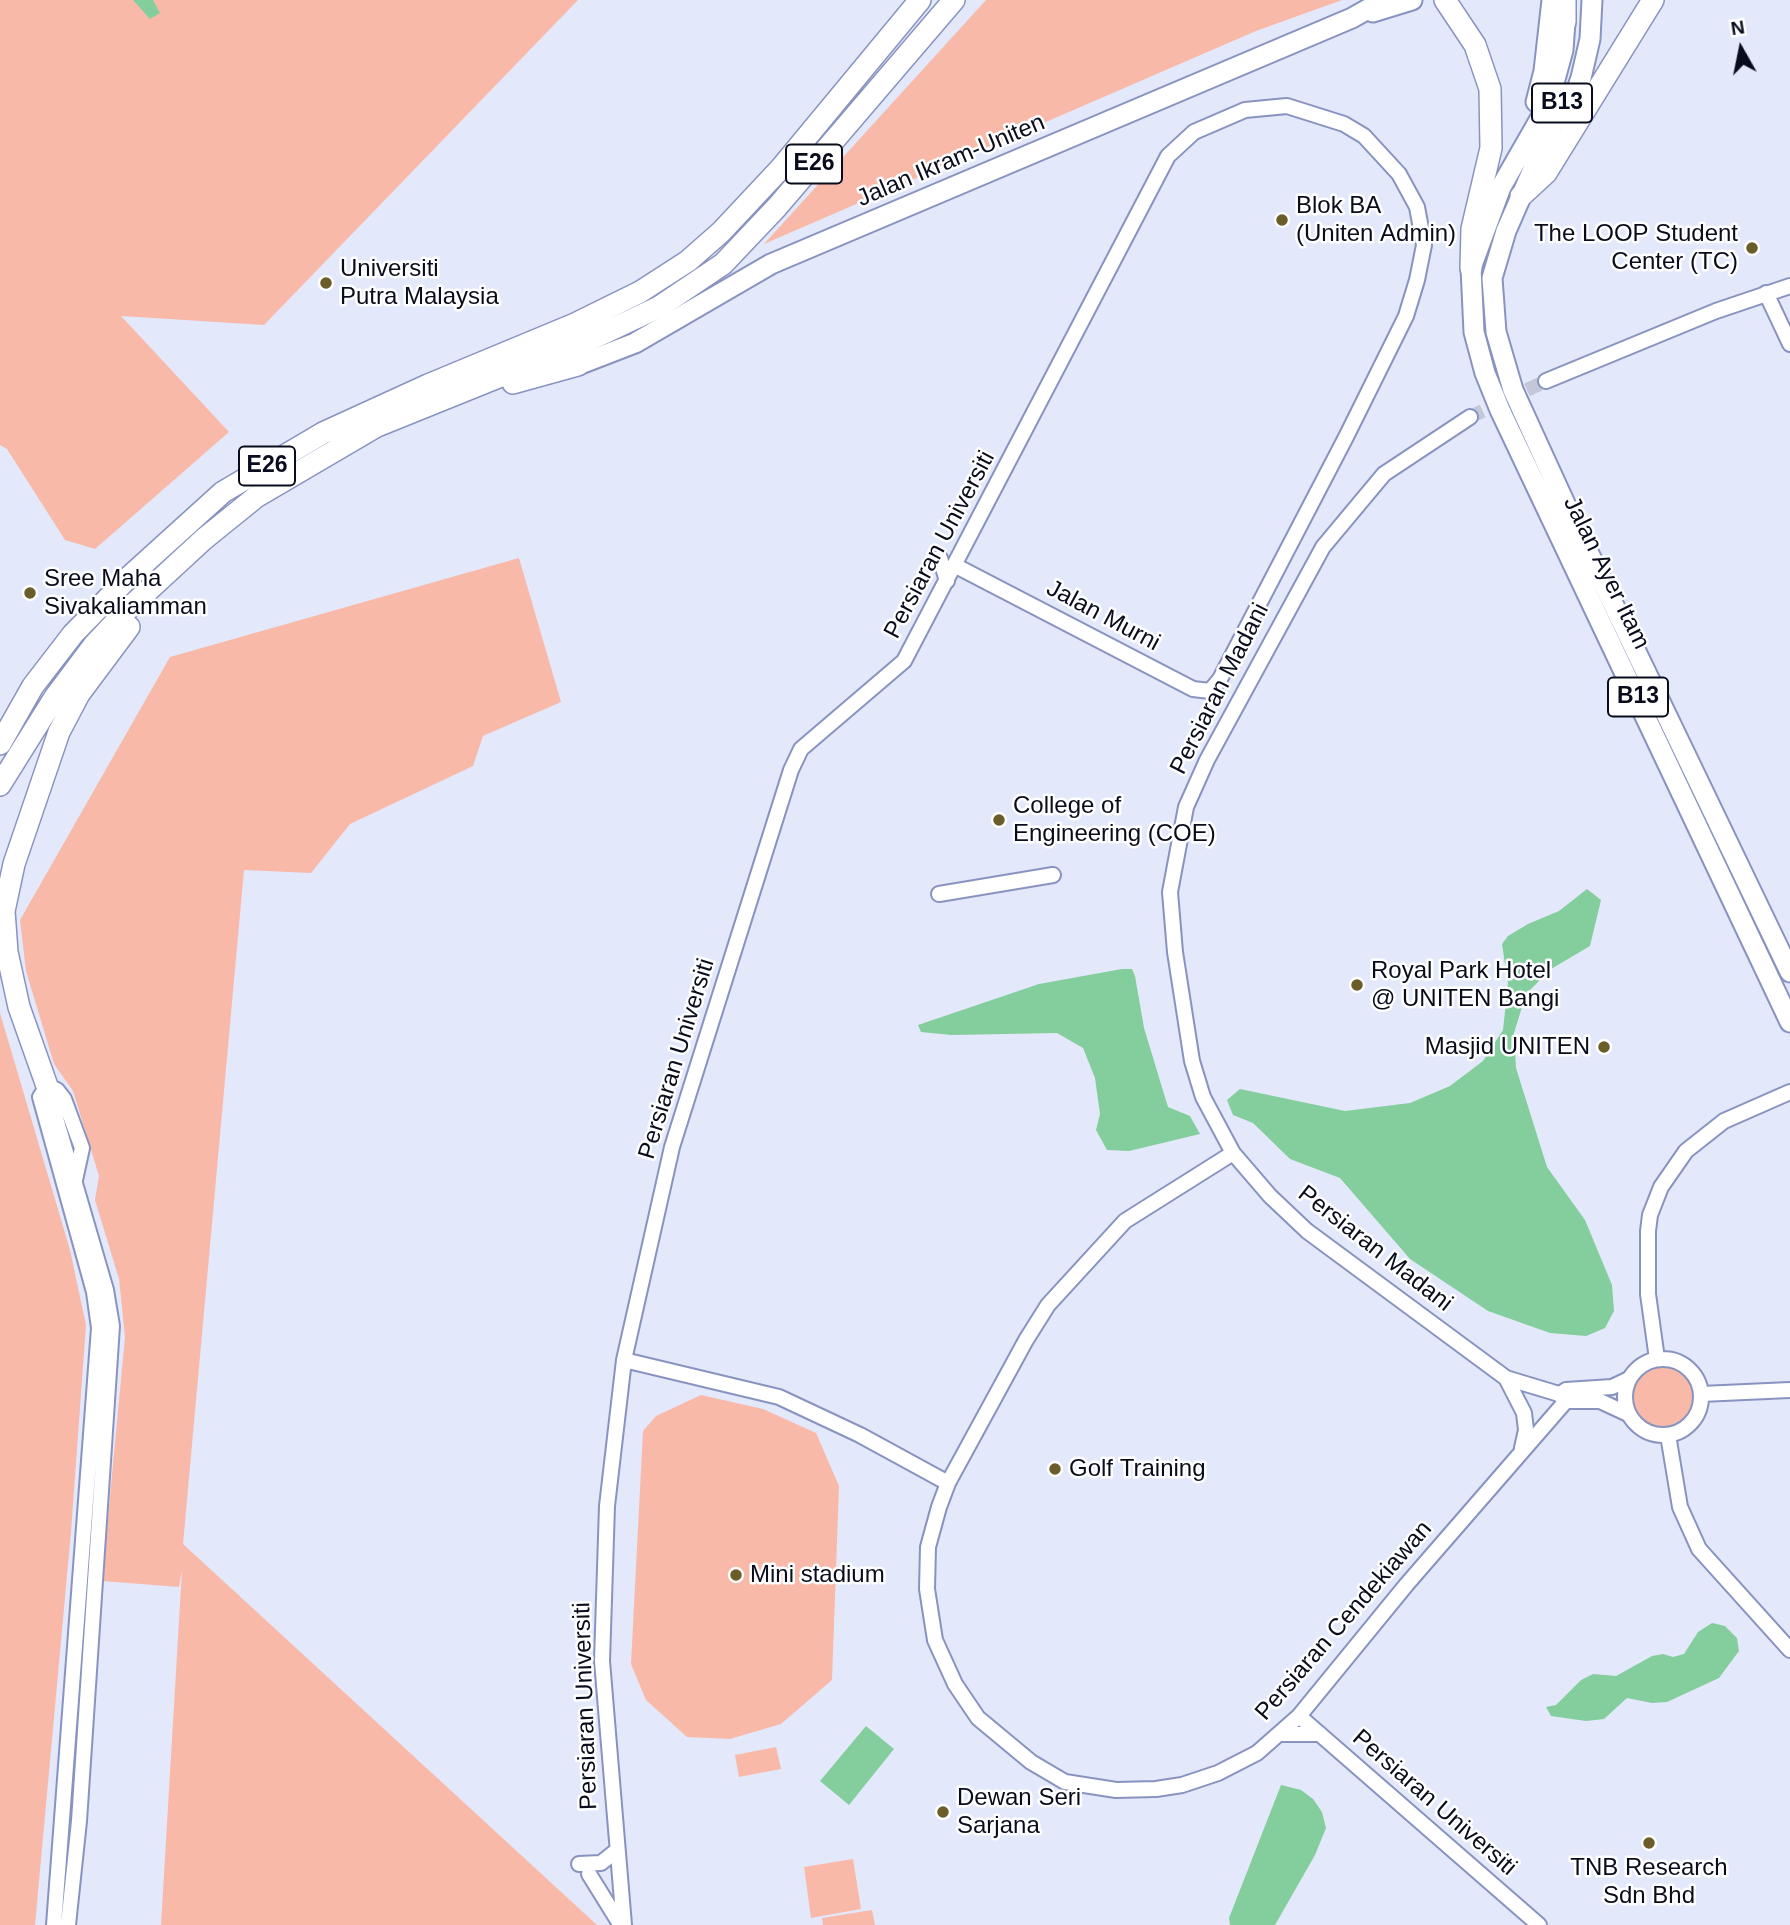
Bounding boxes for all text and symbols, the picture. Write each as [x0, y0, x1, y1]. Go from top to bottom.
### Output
north arrow [1706, 14, 1776, 84]
text: N [1729, 16, 1746, 39]
road number: B13 [1532, 83, 1592, 122]
street label: Jalan Ikram-Uniten [853, 108, 1049, 214]
road number: E26 [786, 144, 842, 183]
place label: Blok BA (Uniten Admin) [1296, 192, 1456, 248]
marker: Blok BA (Uniten Admin) [1274, 212, 1290, 228]
place label: The LOOP Student Center (TC) [1534, 220, 1738, 276]
marker: The LOOP Student Center (TC) [1744, 240, 1760, 256]
place label: Universiti Putra Malaysia [340, 255, 499, 311]
marker: Universiti Putra Malaysia [318, 275, 334, 291]
road number: E26 [239, 446, 295, 486]
street label: Persiaran Universiti [878, 446, 1002, 644]
street label: Jalan Ayer Itam [1557, 492, 1655, 654]
place label: Sree Maha Sivakaliamman [44, 565, 207, 621]
street label: Jalan Murni [1041, 574, 1165, 658]
marker: Sree Maha Sivakaliamman [22, 585, 38, 601]
street label: Persiaran Madani [1164, 599, 1276, 779]
road number: B13 [1608, 678, 1668, 716]
place label: College of Engineering (COE) [1013, 792, 1216, 848]
marker: College of Engineering (COE) [991, 812, 1007, 828]
street label: Persiaran Universiti [633, 955, 721, 1163]
place label: Royal Park Hotel @ UNITEN Bangi [1371, 957, 1559, 1013]
marker: Royal Park Hotel @ UNITEN Bangi [1349, 977, 1365, 993]
place label: Masjid UNITEN [1425, 1033, 1590, 1061]
marker: Masjid UNITEN [1596, 1039, 1612, 1055]
street label: Persiaran Madani [1292, 1180, 1458, 1318]
place label: Golf Training [1069, 1455, 1206, 1483]
marker: Golf Training [1047, 1461, 1063, 1477]
street label: Persiaran Cendekiawan [1250, 1515, 1438, 1727]
place label: Mini stadium [750, 1561, 885, 1589]
marker: Mini stadium [728, 1567, 744, 1583]
street label: Persiaran Universiti [568, 1602, 604, 1810]
street label: Persiaran Universiti [1346, 1724, 1522, 1882]
place label: Dewan Seri Sarjana [957, 1784, 1081, 1840]
marker: Dewan Seri Sarjana [935, 1804, 951, 1820]
marker: TNB Research Sdn Bhd [1641, 1835, 1657, 1851]
place label: TNB Research Sdn Bhd [1570, 1854, 1728, 1910]

